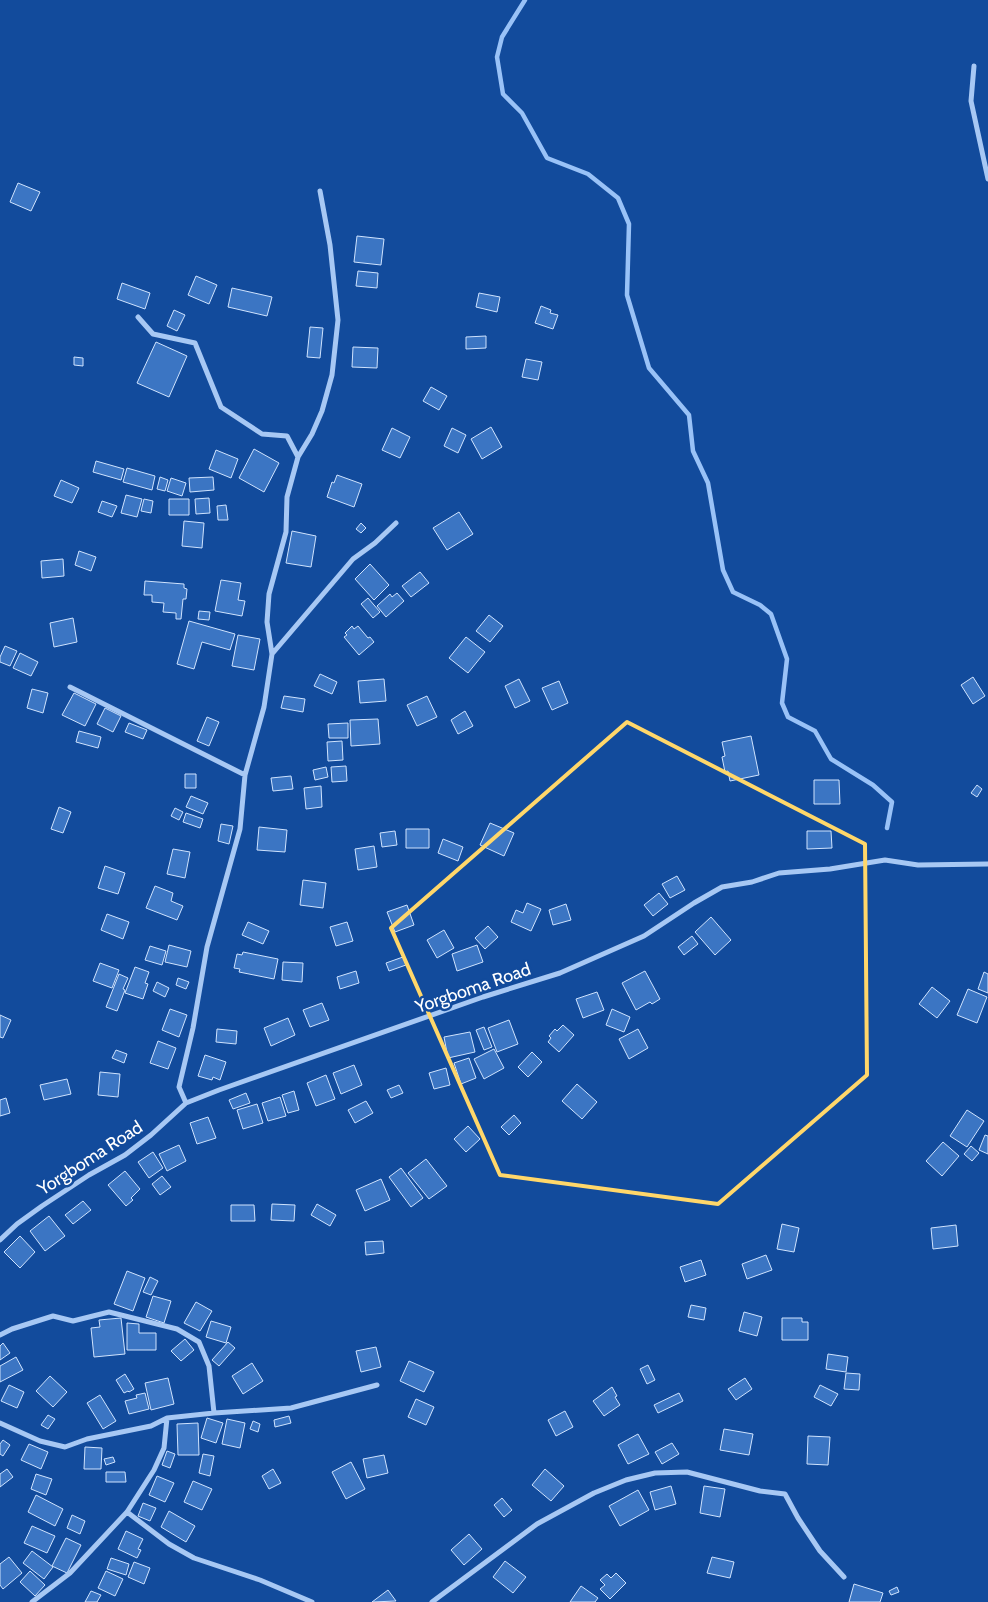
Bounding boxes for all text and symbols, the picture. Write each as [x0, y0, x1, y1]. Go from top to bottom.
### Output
street label: Yorgboma Road [411, 958, 534, 1018]
street label: Yorgboma Road [33, 1116, 147, 1201]

